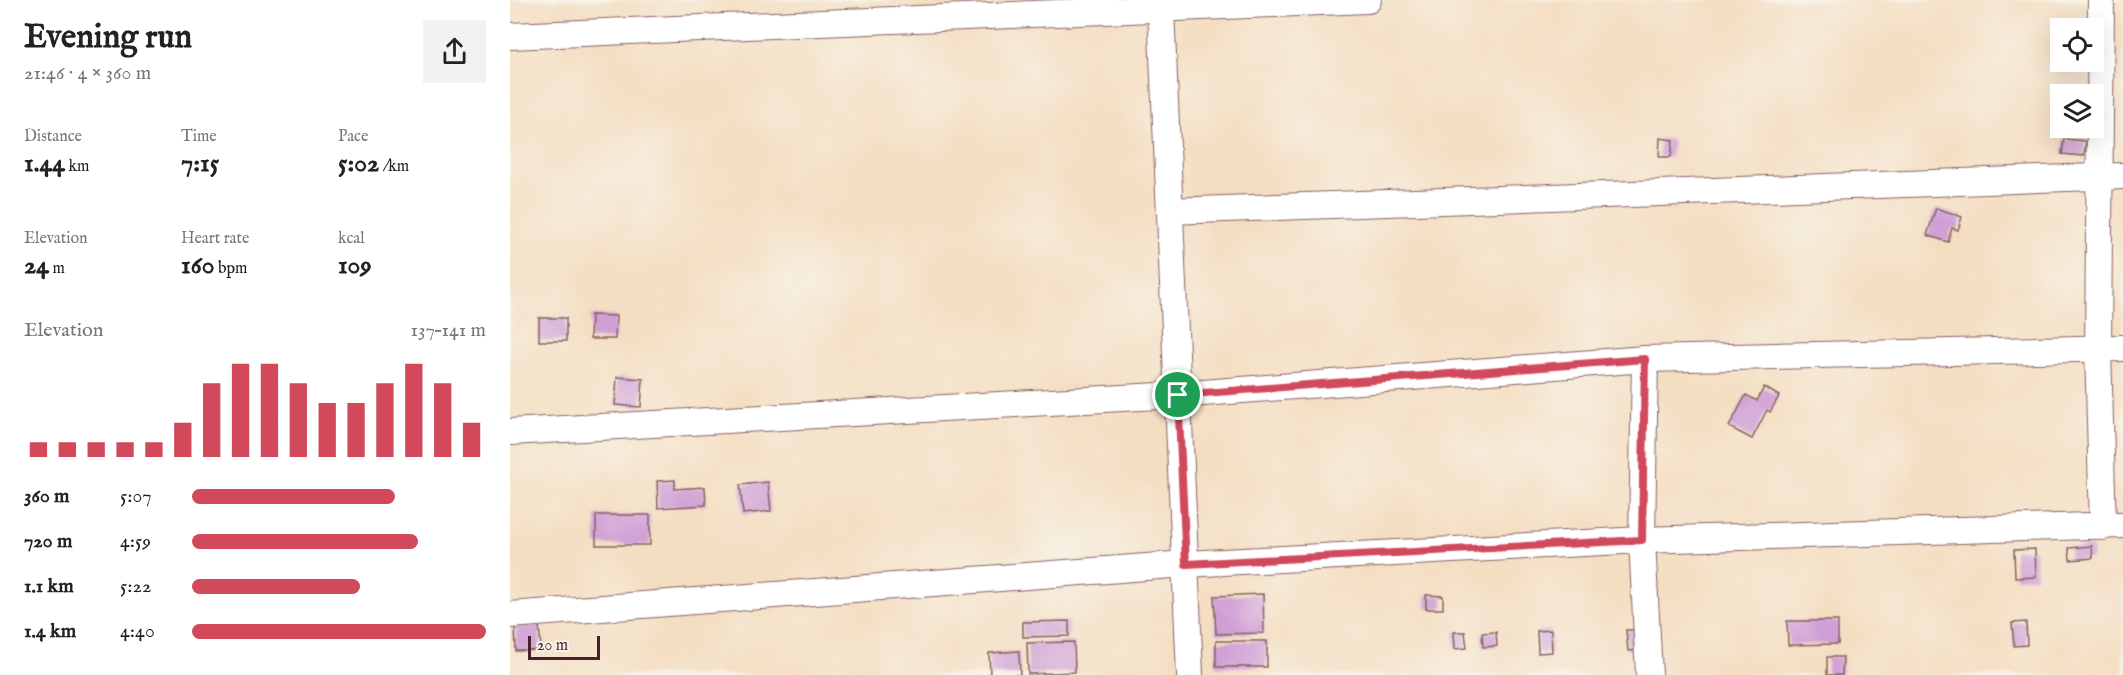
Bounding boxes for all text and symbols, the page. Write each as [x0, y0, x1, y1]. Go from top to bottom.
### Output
text: Evening run [24, 17, 192, 59]
map controls [2050, 18, 2104, 138]
button: locate [2050, 18, 2104, 72]
button: share [423, 20, 486, 83]
text: 21:46 · 4 × 360 m [24, 61, 151, 86]
button: layers [2050, 84, 2104, 138]
text: Distance [24, 127, 82, 147]
text: Time [181, 127, 217, 147]
text: Pace [338, 127, 368, 147]
text: 1.44 [24, 147, 65, 180]
text: 7:15 [181, 147, 219, 180]
text: 5:02 [338, 147, 379, 180]
text: km [65, 157, 89, 177]
text: /km [379, 157, 409, 177]
text: Elevation [24, 229, 87, 249]
text: Heart rate [181, 229, 249, 249]
text: kcal [338, 229, 365, 249]
text: 24 [24, 249, 49, 282]
text: 160 [181, 249, 214, 282]
text: 109 [338, 249, 372, 282]
text: m [49, 259, 65, 279]
text: bpm [214, 259, 247, 279]
text: Elevation [24, 318, 103, 343]
text: 137–141 m [411, 318, 486, 343]
pin [1152, 369, 1203, 420]
icon: arrive [1161, 378, 1194, 411]
text: 360 m [24, 484, 70, 509]
text: 5:07 [120, 484, 152, 509]
text: 720 m [24, 529, 72, 554]
text: 4:59 [120, 529, 151, 554]
text: 1.1 km [24, 574, 74, 599]
text: 5:22 [120, 574, 151, 599]
text: 1.4 km [24, 619, 76, 644]
text: 4:40 [120, 619, 155, 644]
scale bar [528, 633, 600, 660]
text: 20 m [537, 636, 568, 656]

